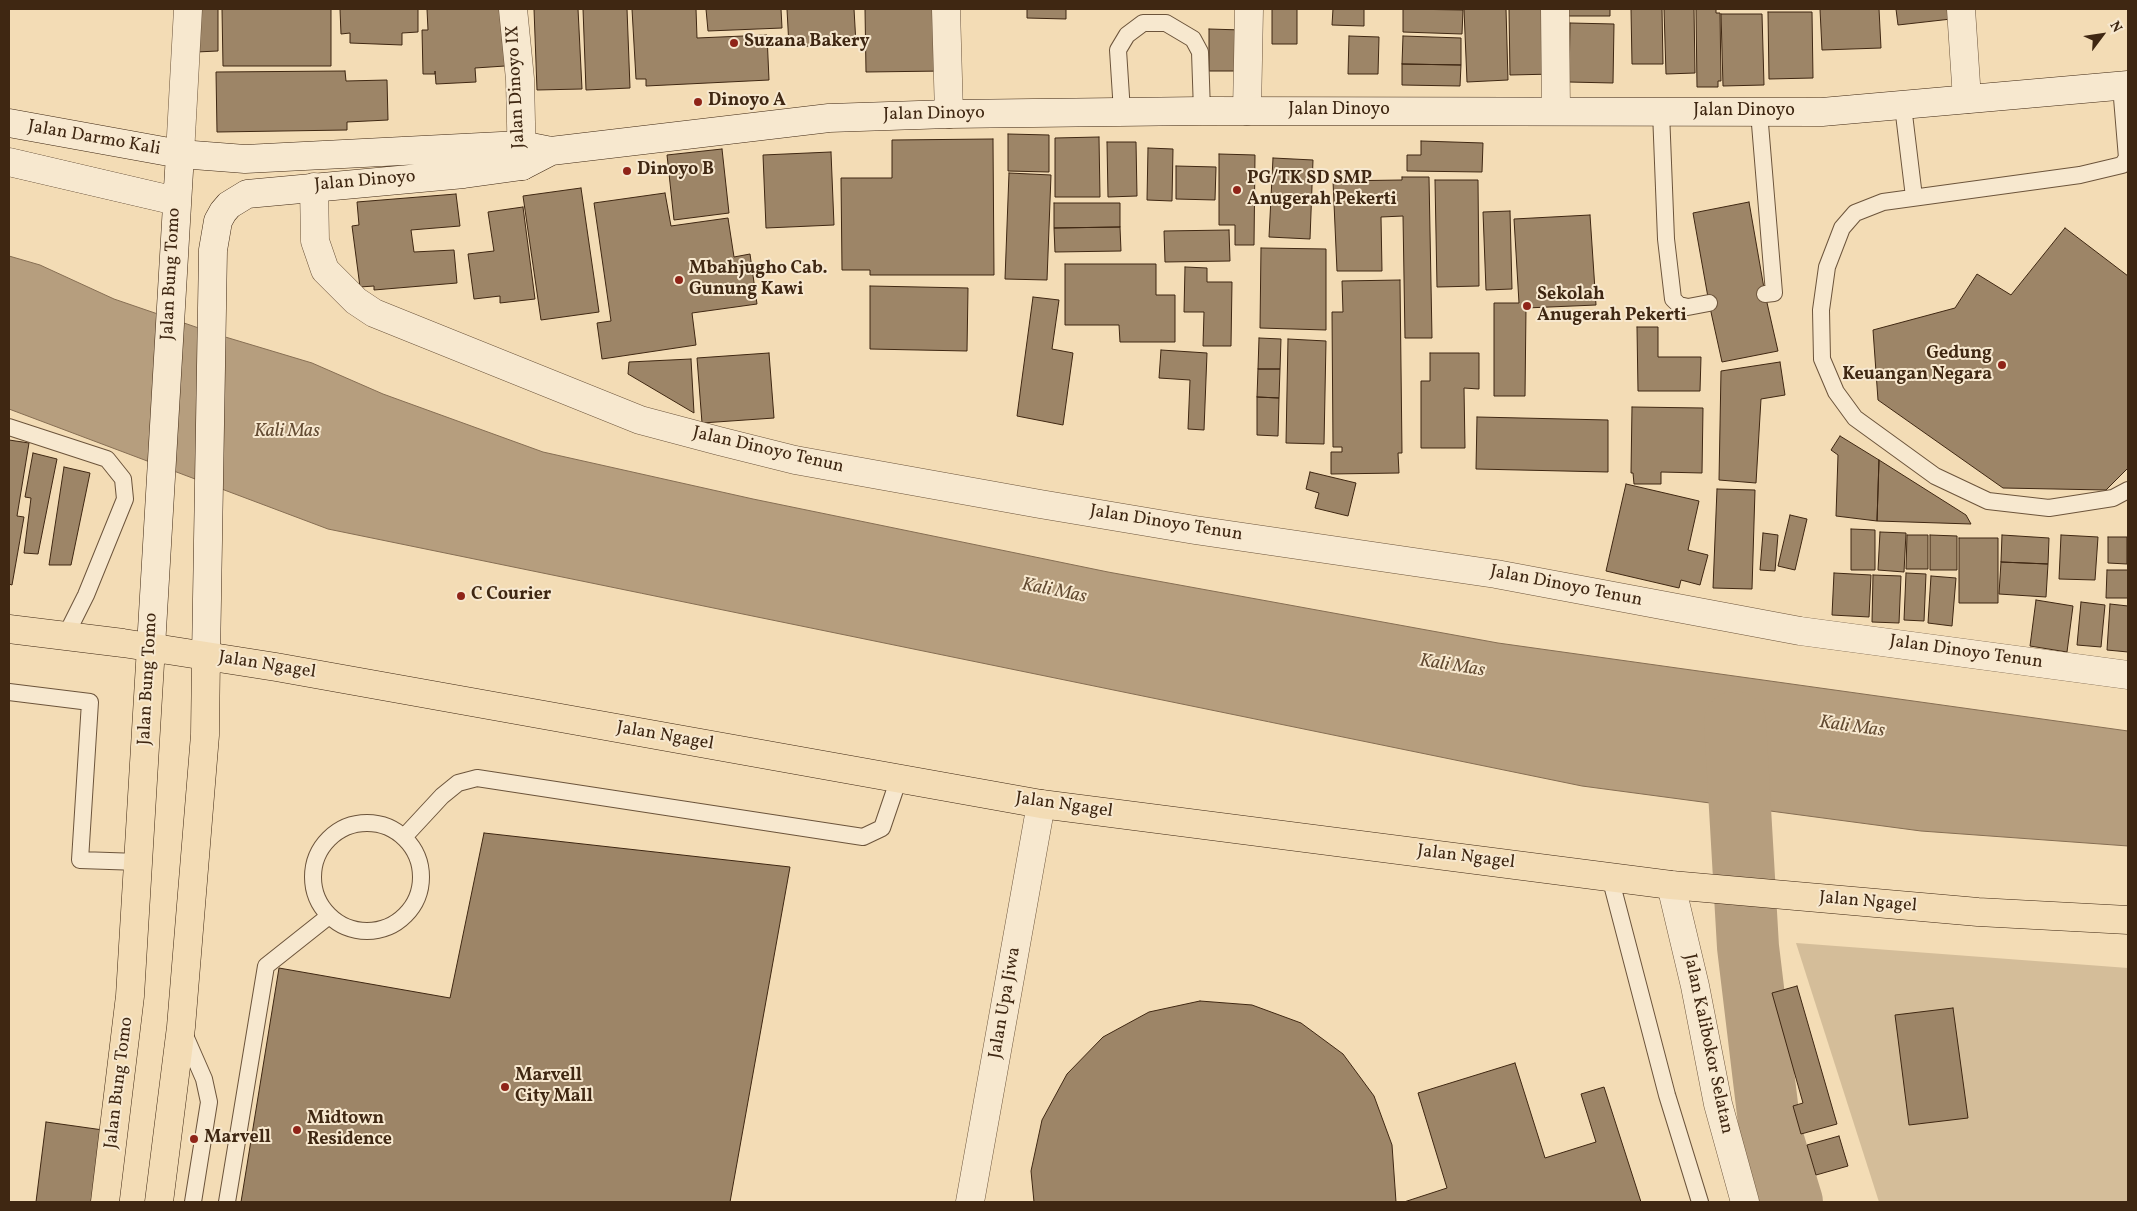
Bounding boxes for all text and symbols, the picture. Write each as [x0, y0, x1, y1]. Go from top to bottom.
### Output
north arrow [2077, 10, 2127, 60]
text: N [2105, 18, 2126, 36]
street label: Jalan Dinoyo IX [503, 25, 531, 149]
place label: Suzana Bakery [744, 32, 870, 54]
marker: Suzana Bakery [728, 37, 740, 49]
place label: Dinoyo A [708, 91, 786, 113]
marker: Dinoyo A [692, 96, 704, 108]
street label: Jalan Dinoyo [1288, 100, 1390, 122]
street label: Jalan Dinoyo [1693, 101, 1795, 123]
street label: Jalan Dinoyo [883, 103, 985, 127]
street label: Jalan Darmo Kali [26, 117, 162, 161]
place label: Dinoyo B [637, 160, 714, 182]
marker: Dinoyo B [621, 165, 633, 177]
street label: Jalan Dinoyo [314, 167, 416, 197]
place label: PG/TK SD SMP Anugerah Pekerti [1247, 169, 1397, 212]
marker: PG/TK SD SMP Anugerah Pekerti [1231, 184, 1243, 196]
street label: Jalan Bung Tomo [158, 207, 186, 341]
place label: Mbahjugho Cab. Gunung Kawi [689, 259, 828, 302]
marker: Mbahjugho Cab. Gunung Kawi [673, 274, 685, 286]
place label: Sekolah Anugerah Pekerti [1537, 285, 1687, 328]
marker: Sekolah Anugerah Pekerti [1521, 300, 1533, 312]
place label: Gedung Keuangan Negara [1842, 344, 1992, 386]
marker: Gedung Keuangan Negara [1996, 359, 2008, 371]
water label: Kali Mas [254, 422, 320, 444]
street label: Jalan Dinoyo Tenun [690, 423, 846, 479]
street label: Jalan Dinoyo Tenun [1088, 501, 1244, 547]
street label: Jalan Dinoyo Tenun [1488, 562, 1644, 612]
water label: Kali Mas [1019, 575, 1089, 609]
place label: C Courier [471, 585, 551, 607]
marker: C Courier [455, 590, 467, 602]
street label: Jalan Bung Tomo [135, 612, 163, 746]
street label: Jalan Dinoyo Tenun [1888, 632, 2044, 674]
street label: Jalan Ngagel [217, 648, 317, 684]
water label: Kali Mas [1418, 651, 1486, 683]
water label: Kali Mas [1818, 712, 1886, 744]
street label: Jalan Ngagel [615, 718, 715, 756]
street label: Jalan Ngagel [1014, 788, 1114, 824]
street label: Jalan Ngagel [1416, 841, 1516, 875]
street label: Jalan Ngagel [1818, 888, 1918, 918]
street label: Jalan Upa Jiwa [986, 946, 1026, 1060]
street label: Jalan Kalibokor Selatan [1677, 952, 1737, 1136]
street label: Jalan Bung Tomo [101, 1016, 139, 1150]
place label: Marvell City Mall [515, 1066, 593, 1108]
marker: Marvell City Mall [499, 1081, 511, 1093]
place label: Midtown Residence [307, 1109, 392, 1152]
marker: Midtown Residence [291, 1124, 303, 1136]
place label: Marvell [204, 1128, 271, 1150]
marker: Marvell [188, 1133, 200, 1145]

